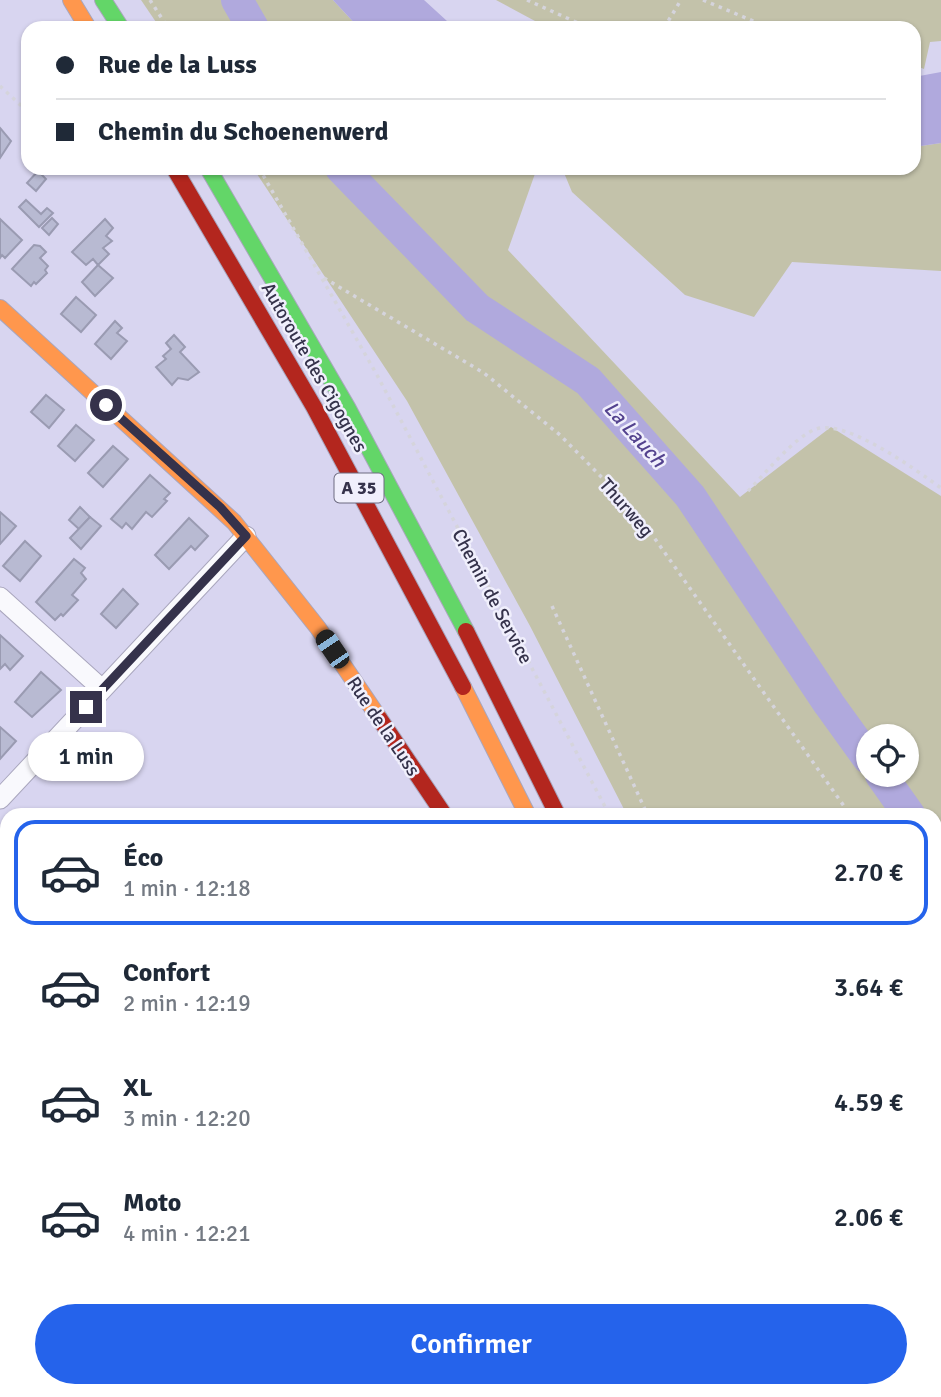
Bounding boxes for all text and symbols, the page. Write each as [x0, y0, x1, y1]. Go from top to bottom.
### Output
text: Rue de la Luss [98, 49, 257, 81]
text: Chemin du Schoenenwerd [98, 116, 389, 148]
street label: Autoroute des Cigognes [256, 278, 373, 457]
route start [90, 389, 122, 421]
water label: La Lauch [599, 396, 672, 473]
street label: Thurweg [594, 473, 658, 542]
road number: A 35 [334, 474, 384, 502]
street label: Chemin de Service [446, 525, 538, 668]
car [312, 626, 353, 672]
street label: Rue de la Luss [341, 672, 425, 781]
route end [70, 691, 102, 723]
map controls [856, 724, 919, 787]
button: locate [856, 724, 919, 787]
callout: 1 min [28, 732, 144, 780]
text: 1 min [58, 742, 114, 771]
icon: car [39, 841, 102, 904]
text: Éco [123, 842, 163, 874]
text: 2.70 € [834, 857, 903, 889]
text: 1 min · 12:18 [123, 874, 251, 903]
icon: car [39, 956, 102, 1019]
text: Confort [123, 957, 210, 989]
text: 3.64 € [834, 972, 903, 1004]
text: 2 min · 12:19 [123, 989, 251, 1018]
icon: car [39, 1071, 102, 1134]
text: XL [123, 1072, 153, 1104]
text: 4.59 € [834, 1087, 903, 1119]
text: 3 min · 12:20 [123, 1104, 251, 1133]
icon: car [39, 1186, 102, 1249]
text: Moto [123, 1187, 181, 1219]
text: 2.06 € [834, 1202, 903, 1234]
text: 4 min · 12:21 [123, 1219, 251, 1248]
button: Confirmer [35, 1304, 907, 1384]

